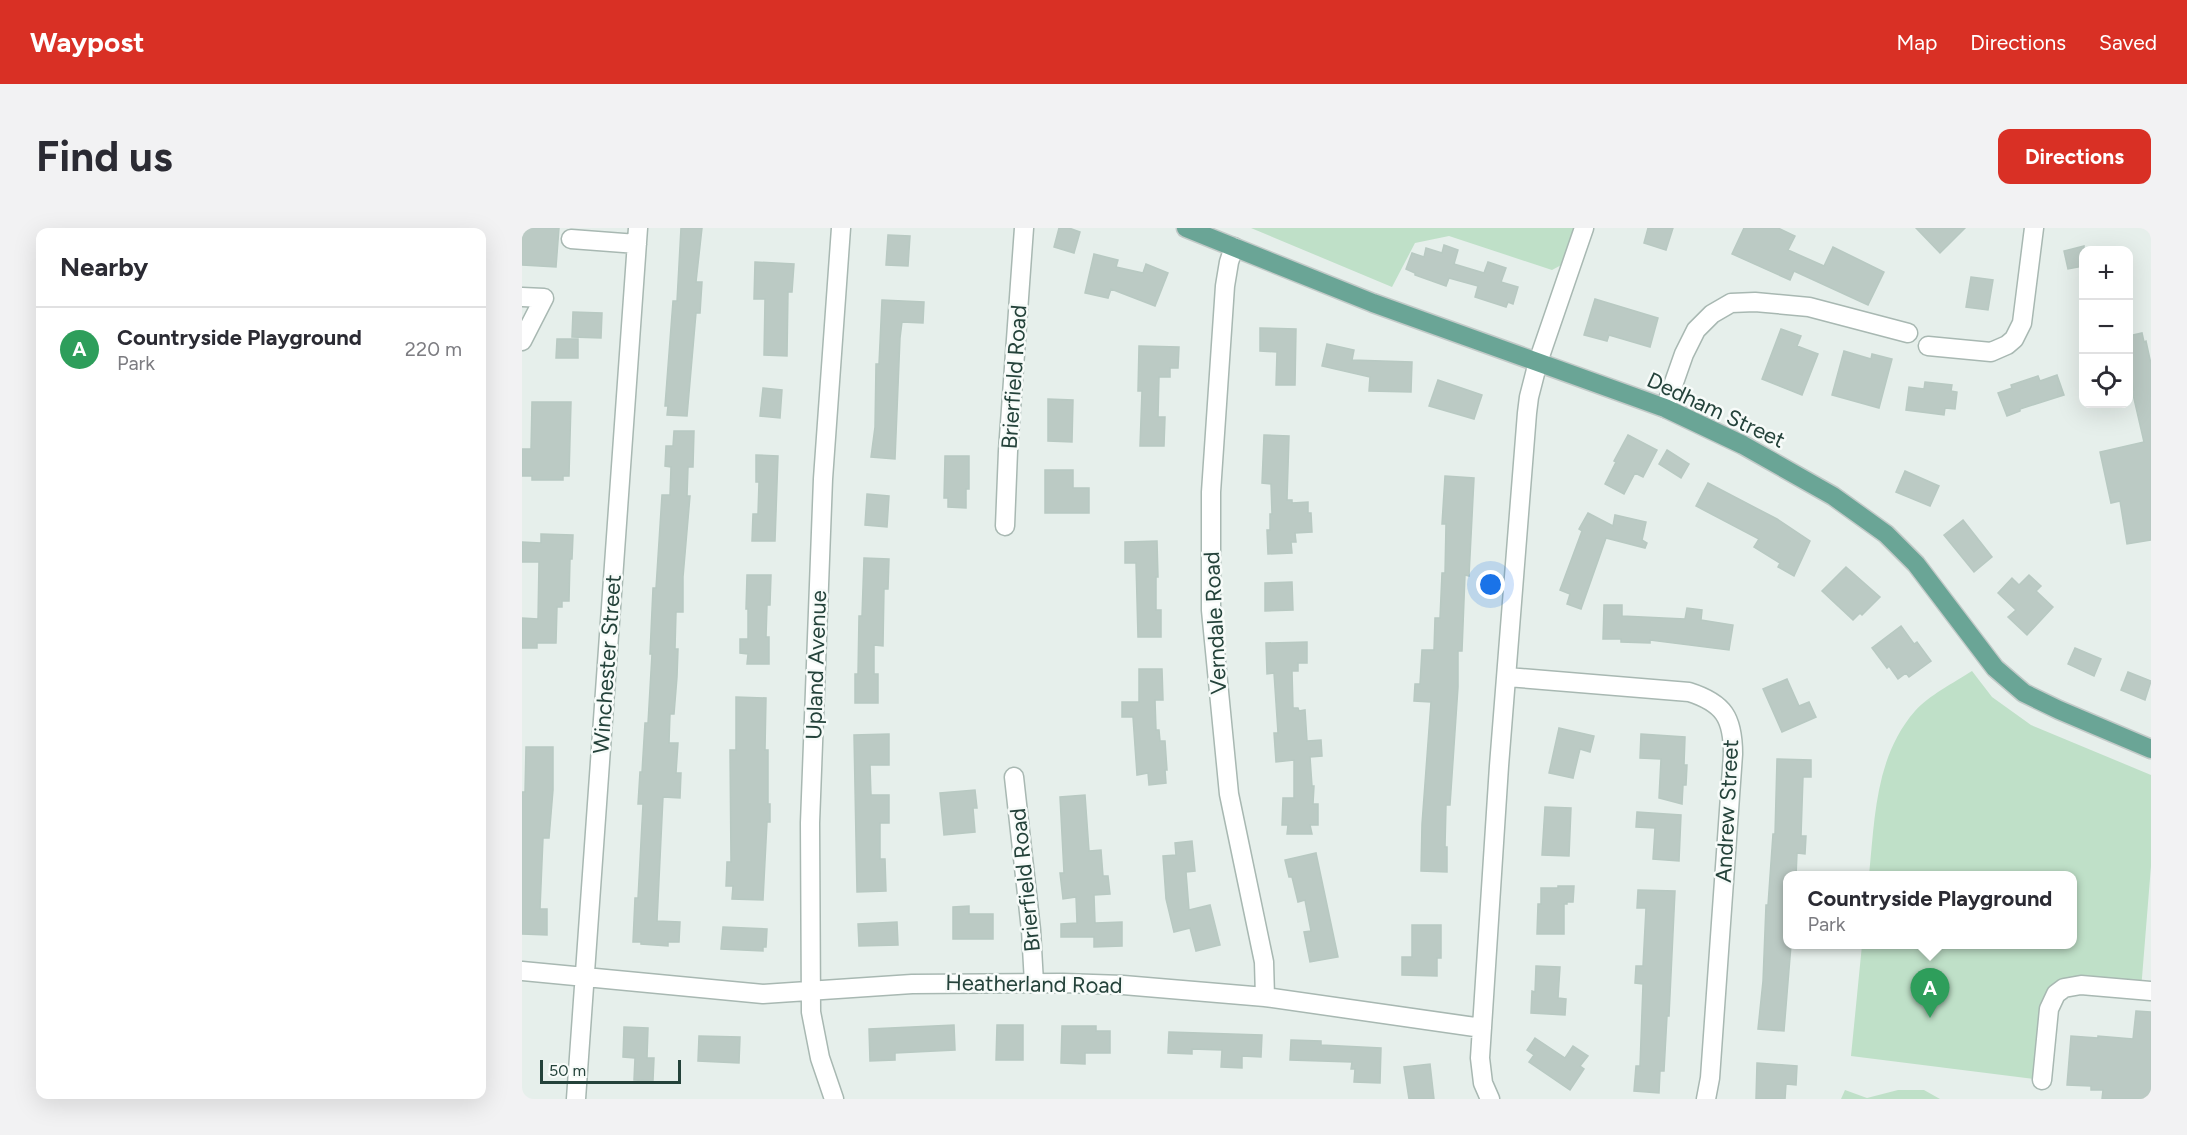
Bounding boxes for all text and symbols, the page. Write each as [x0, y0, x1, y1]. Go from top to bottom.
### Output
text: Waypost [30, 25, 144, 59]
text: Map [1896, 30, 1937, 55]
text: Directions [1970, 30, 2066, 55]
text: Saved [2099, 30, 2157, 55]
button: Directions [1998, 129, 2151, 184]
text: Find us [36, 131, 173, 182]
map controls [2079, 246, 2133, 408]
button: + [2079, 246, 2133, 300]
text: Nearby [60, 251, 148, 283]
button: − [2079, 300, 2133, 354]
street label: Brierfield Road [995, 304, 1033, 450]
text: Countryside Playground [117, 324, 362, 351]
text: A [72, 337, 87, 361]
text: 220 m [405, 337, 462, 361]
text: Park [117, 351, 155, 375]
button: locate [2079, 354, 2133, 408]
street label: Dedham Street [1643, 366, 1789, 454]
street label: Verndale Road [1198, 551, 1232, 695]
your location [1476, 570, 1505, 599]
street label: Winchester Street [587, 573, 627, 755]
street label: Upland Avenue [800, 590, 832, 740]
street label: Andrew Street [1710, 739, 1744, 883]
street label: Brierfield Road [1004, 807, 1046, 953]
popup [1783, 871, 2077, 949]
text: Countryside Playground [1808, 885, 2052, 912]
text: Park [1808, 912, 1846, 936]
pin: A [1910, 968, 1950, 1018]
street label: Heatherland Road [945, 969, 1123, 999]
scale bar [540, 1057, 681, 1084]
text: 50 m [549, 1061, 586, 1080]

